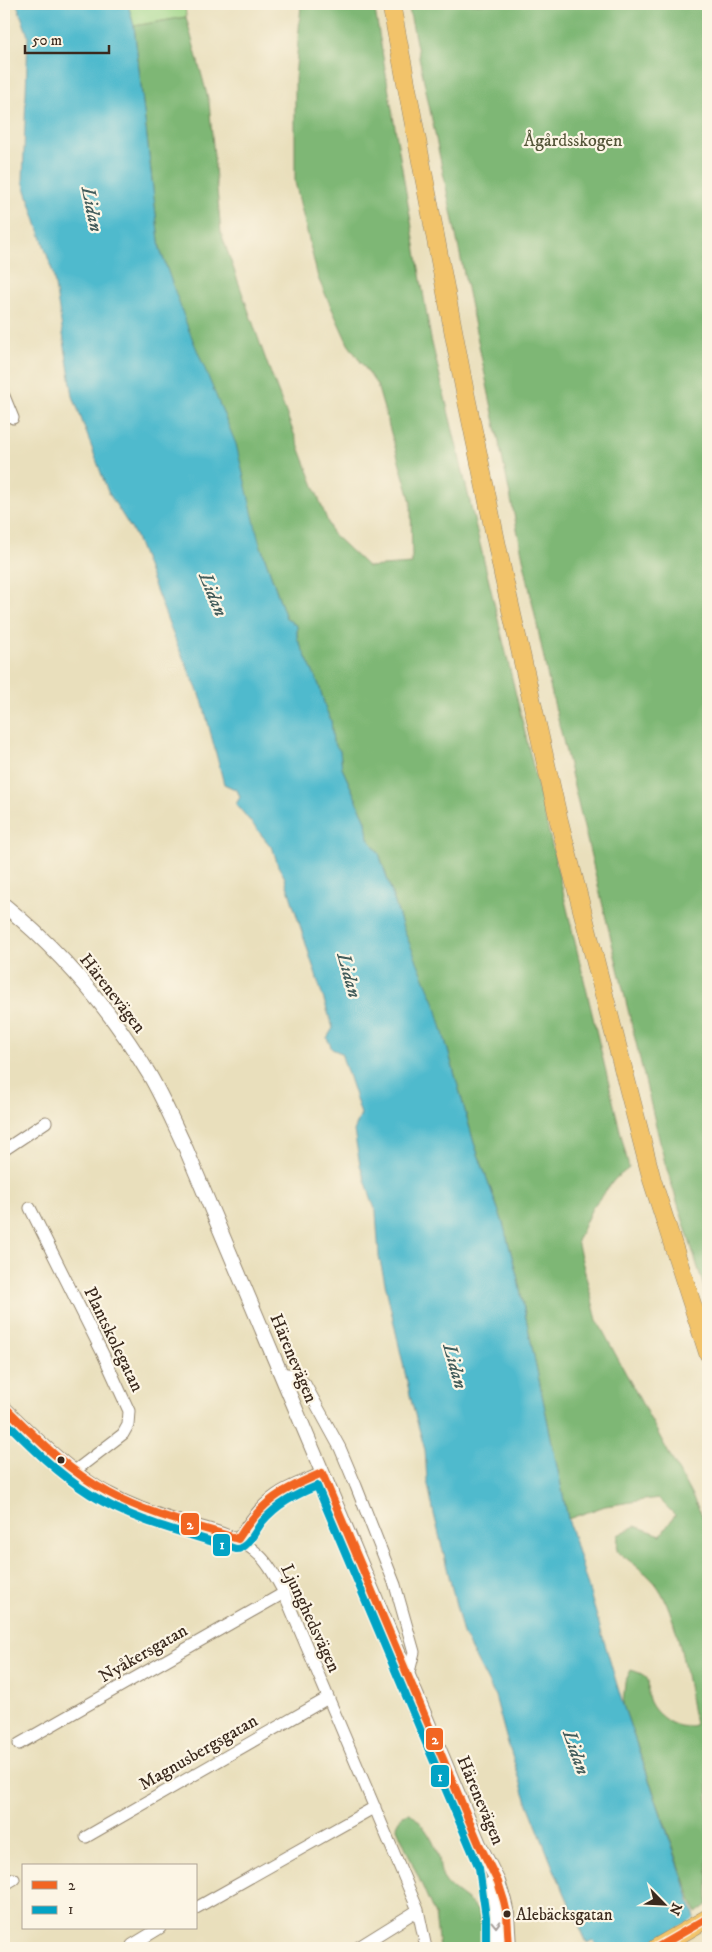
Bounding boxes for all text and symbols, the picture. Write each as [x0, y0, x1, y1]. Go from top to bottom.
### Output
scale bar [25, 22, 109, 54]
text: 50 m [32, 31, 62, 50]
park label: Ågårdsskogen [524, 129, 623, 152]
water label: Lidan [76, 184, 107, 234]
water label: Lidan [193, 568, 232, 620]
street label: Härenevägen [74, 949, 150, 1038]
water label: Lidan [331, 949, 366, 1001]
street label: Plantskolegatan [78, 1283, 148, 1396]
street label: Härenevägen [264, 1310, 322, 1407]
water label: Lidan [437, 1340, 472, 1392]
unlabelled marker [56, 1455, 66, 1465]
line badge: 2 [180, 1512, 200, 1536]
text: 2 [187, 1516, 195, 1534]
line badge: 1 [212, 1533, 231, 1557]
text: 1 [219, 1536, 225, 1554]
street label: Ljunghedsvägen [275, 1561, 345, 1677]
street label: Nyåkersgatan [95, 1619, 192, 1688]
street label: Magnusbergsgatan [135, 1710, 262, 1796]
water label: Lidan [557, 1726, 594, 1778]
line badge: 2 [425, 1727, 444, 1751]
text: 2 [432, 1731, 440, 1749]
street label: Härenevägen [451, 1752, 509, 1849]
line badge: 1 [430, 1764, 450, 1788]
text: 1 [437, 1768, 443, 1786]
legend [22, 1864, 198, 1930]
text: 2 [68, 1876, 76, 1895]
north arrow [640, 1880, 690, 1930]
text: 1 [68, 1900, 74, 1919]
text: N [664, 1900, 686, 1918]
place label: Alebäcksgatan [516, 1904, 613, 1926]
marker: Alebäcksgatan [502, 1909, 512, 1919]
one-way arrow [491, 1920, 501, 1928]

